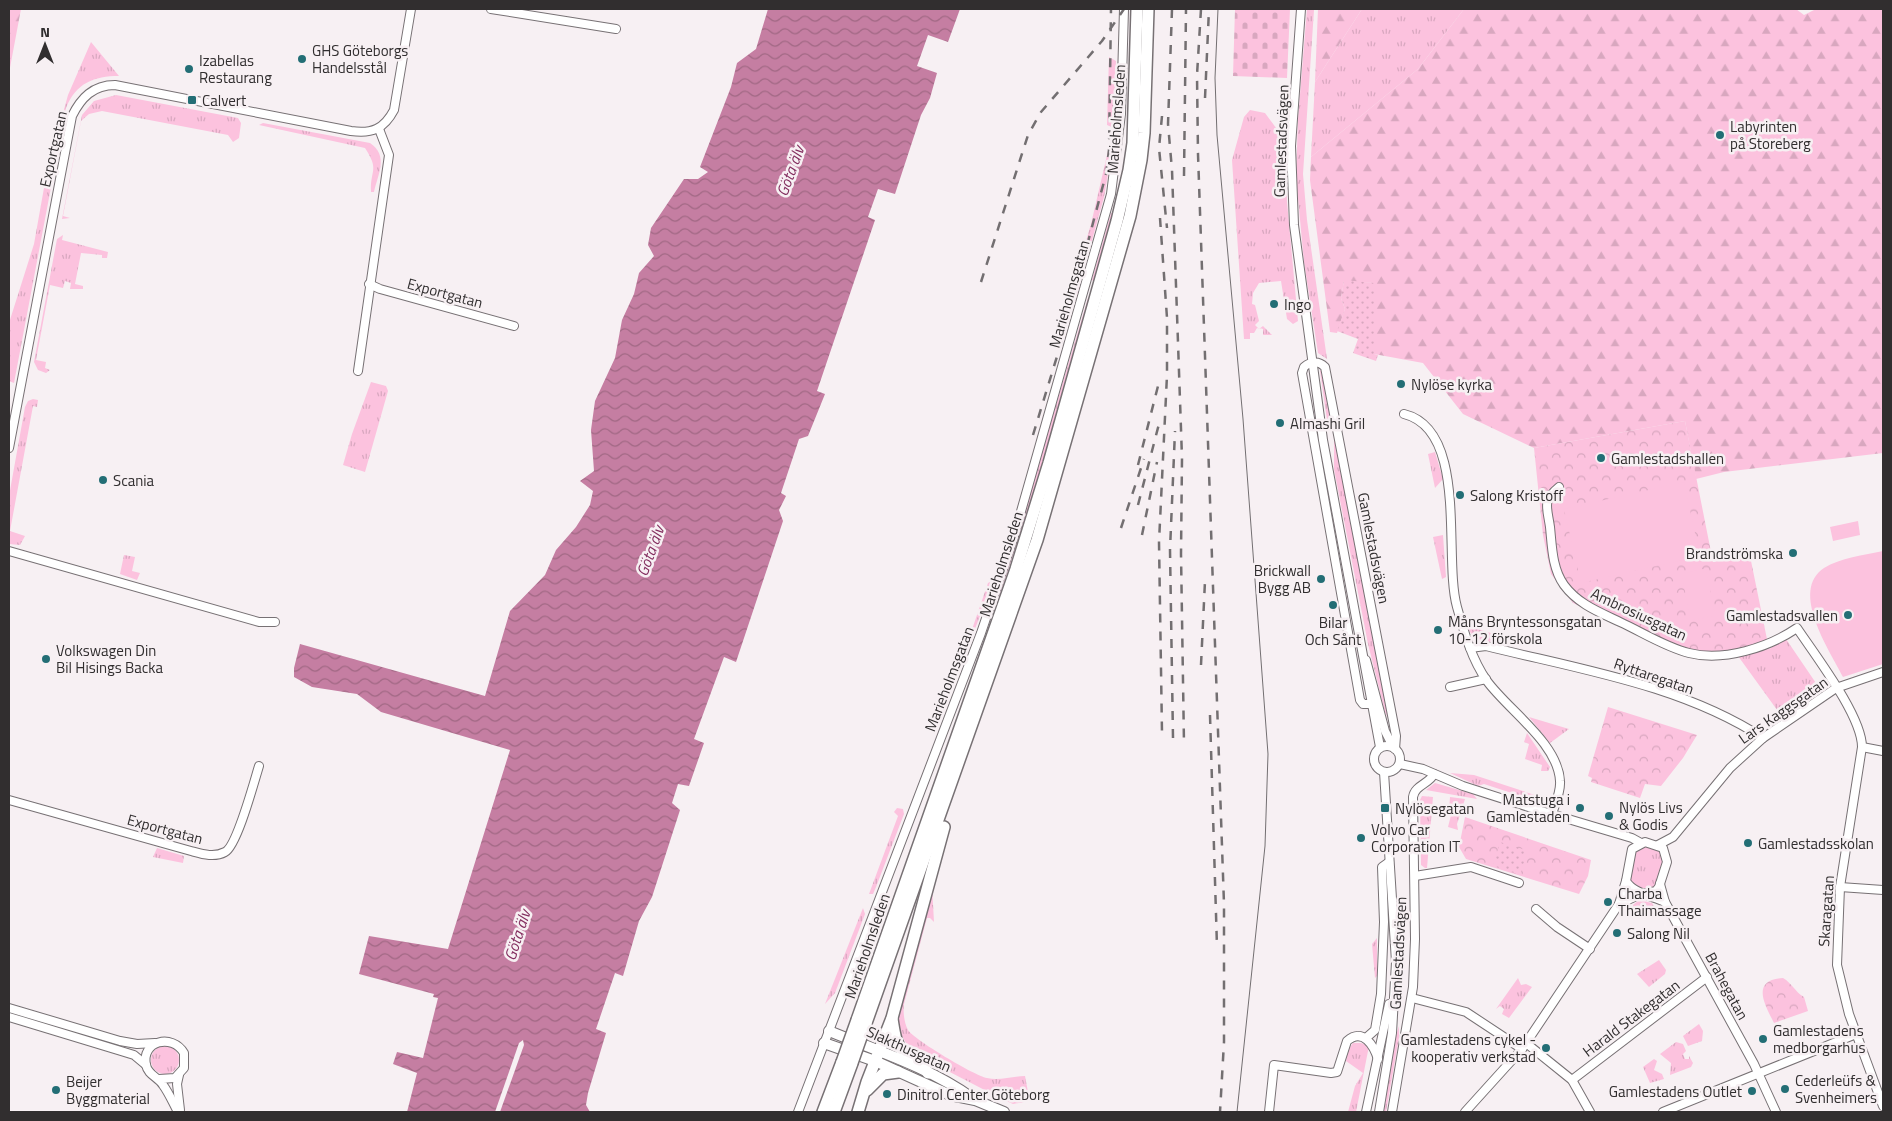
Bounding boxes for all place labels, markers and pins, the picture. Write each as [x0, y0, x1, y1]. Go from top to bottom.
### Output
place label: GHS Göteborgs Handelsstål [312, 39, 408, 79]
place label: Izabellas Restaurang [199, 49, 272, 89]
marker: GHS Göteborgs Handelsstål [296, 53, 308, 65]
marker: Izabellas Restaurang [183, 63, 195, 75]
place label: Calvert [202, 89, 247, 112]
marker: Calvert [186, 94, 198, 106]
place label: Labyrinten på Storeberg [1730, 115, 1811, 155]
marker: Labyrinten på Storeberg [1714, 129, 1726, 141]
place label: Ingo [1284, 293, 1311, 316]
marker: Ingo [1268, 298, 1280, 310]
place label: Nylöse kyrka [1411, 373, 1492, 396]
marker: Nylöse kyrka [1395, 378, 1407, 390]
place label: Almashi Gril [1290, 412, 1365, 435]
marker: Almashi Gril [1274, 417, 1286, 429]
place label: Gamlestadshallen [1611, 447, 1724, 470]
marker: Gamlestadshallen [1595, 452, 1607, 464]
place label: Scania [113, 469, 155, 492]
marker: Scania [97, 474, 109, 486]
place label: Salong Kristoff [1470, 484, 1563, 507]
marker: Salong Kristoff [1454, 489, 1466, 501]
place label: Brandströmska [1686, 542, 1783, 565]
marker: Brandströmska [1787, 547, 1799, 559]
place label: Brickwall Bygg AB [1254, 559, 1311, 599]
marker: Brickwall Bygg AB [1315, 573, 1327, 585]
marker: Bilar Och Sånt [1327, 599, 1339, 611]
place label: Gamlestadsvallen [1726, 604, 1838, 627]
marker: Gamlestadsvallen [1842, 609, 1854, 621]
place label: Måns Bryntessonsgatan 10-12 förskola [1448, 610, 1602, 650]
place label: Bilar Och Sånt [1305, 611, 1362, 651]
marker: Måns Bryntessonsgatan 10-12 förskola [1432, 624, 1444, 636]
place label: Volkswagen Din Bil Hisings Backa [56, 639, 163, 679]
marker: Volkswagen Din Bil Hisings Backa [40, 653, 52, 665]
place label: Matstuga i Gamlestaden [1486, 788, 1570, 828]
place label: Nylös Livs & Godis [1619, 796, 1683, 836]
place label: Nylösegatan [1395, 797, 1474, 820]
marker: Nylösegatan [1379, 802, 1391, 814]
marker: Matstuga i Gamlestaden [1574, 802, 1586, 814]
marker: Nylös Livs & Godis [1603, 810, 1615, 822]
place label: Volvo Car Corporation IT [1371, 818, 1460, 858]
marker: Volvo Car Corporation IT [1355, 832, 1367, 844]
place label: Gamlestadsskolan [1758, 832, 1874, 855]
marker: Gamlestadsskolan [1742, 837, 1754, 849]
place label: Charba Thaimassage [1618, 882, 1702, 922]
marker: Charba Thaimassage [1602, 896, 1614, 908]
place label: Salong Nil [1627, 922, 1690, 945]
marker: Salong Nil [1611, 927, 1623, 939]
place label: Gamlestadens medborgarhus [1773, 1019, 1865, 1059]
place label: Gamlestadens cykel - kooperativ verkstad [1400, 1028, 1536, 1068]
marker: Gamlestadens medborgarhus [1757, 1033, 1769, 1045]
marker: Gamlestadens cykel - kooperativ verkstad [1540, 1042, 1552, 1054]
place label: Cederleüfs & Svenheimers [1795, 1069, 1877, 1109]
place label: Beijer Byggmaterial [66, 1070, 150, 1110]
place label: Gamlestadens Outlet [1609, 1080, 1743, 1103]
place label: Dinitrol Center Göteborg [897, 1083, 1050, 1106]
marker: Cederleüfs & Svenheimers [1779, 1083, 1791, 1095]
marker: Beijer Byggmaterial [50, 1084, 62, 1096]
marker: Gamlestadens Outlet [1746, 1085, 1758, 1097]
marker: Dinitrol Center Göteborg [881, 1088, 893, 1100]

